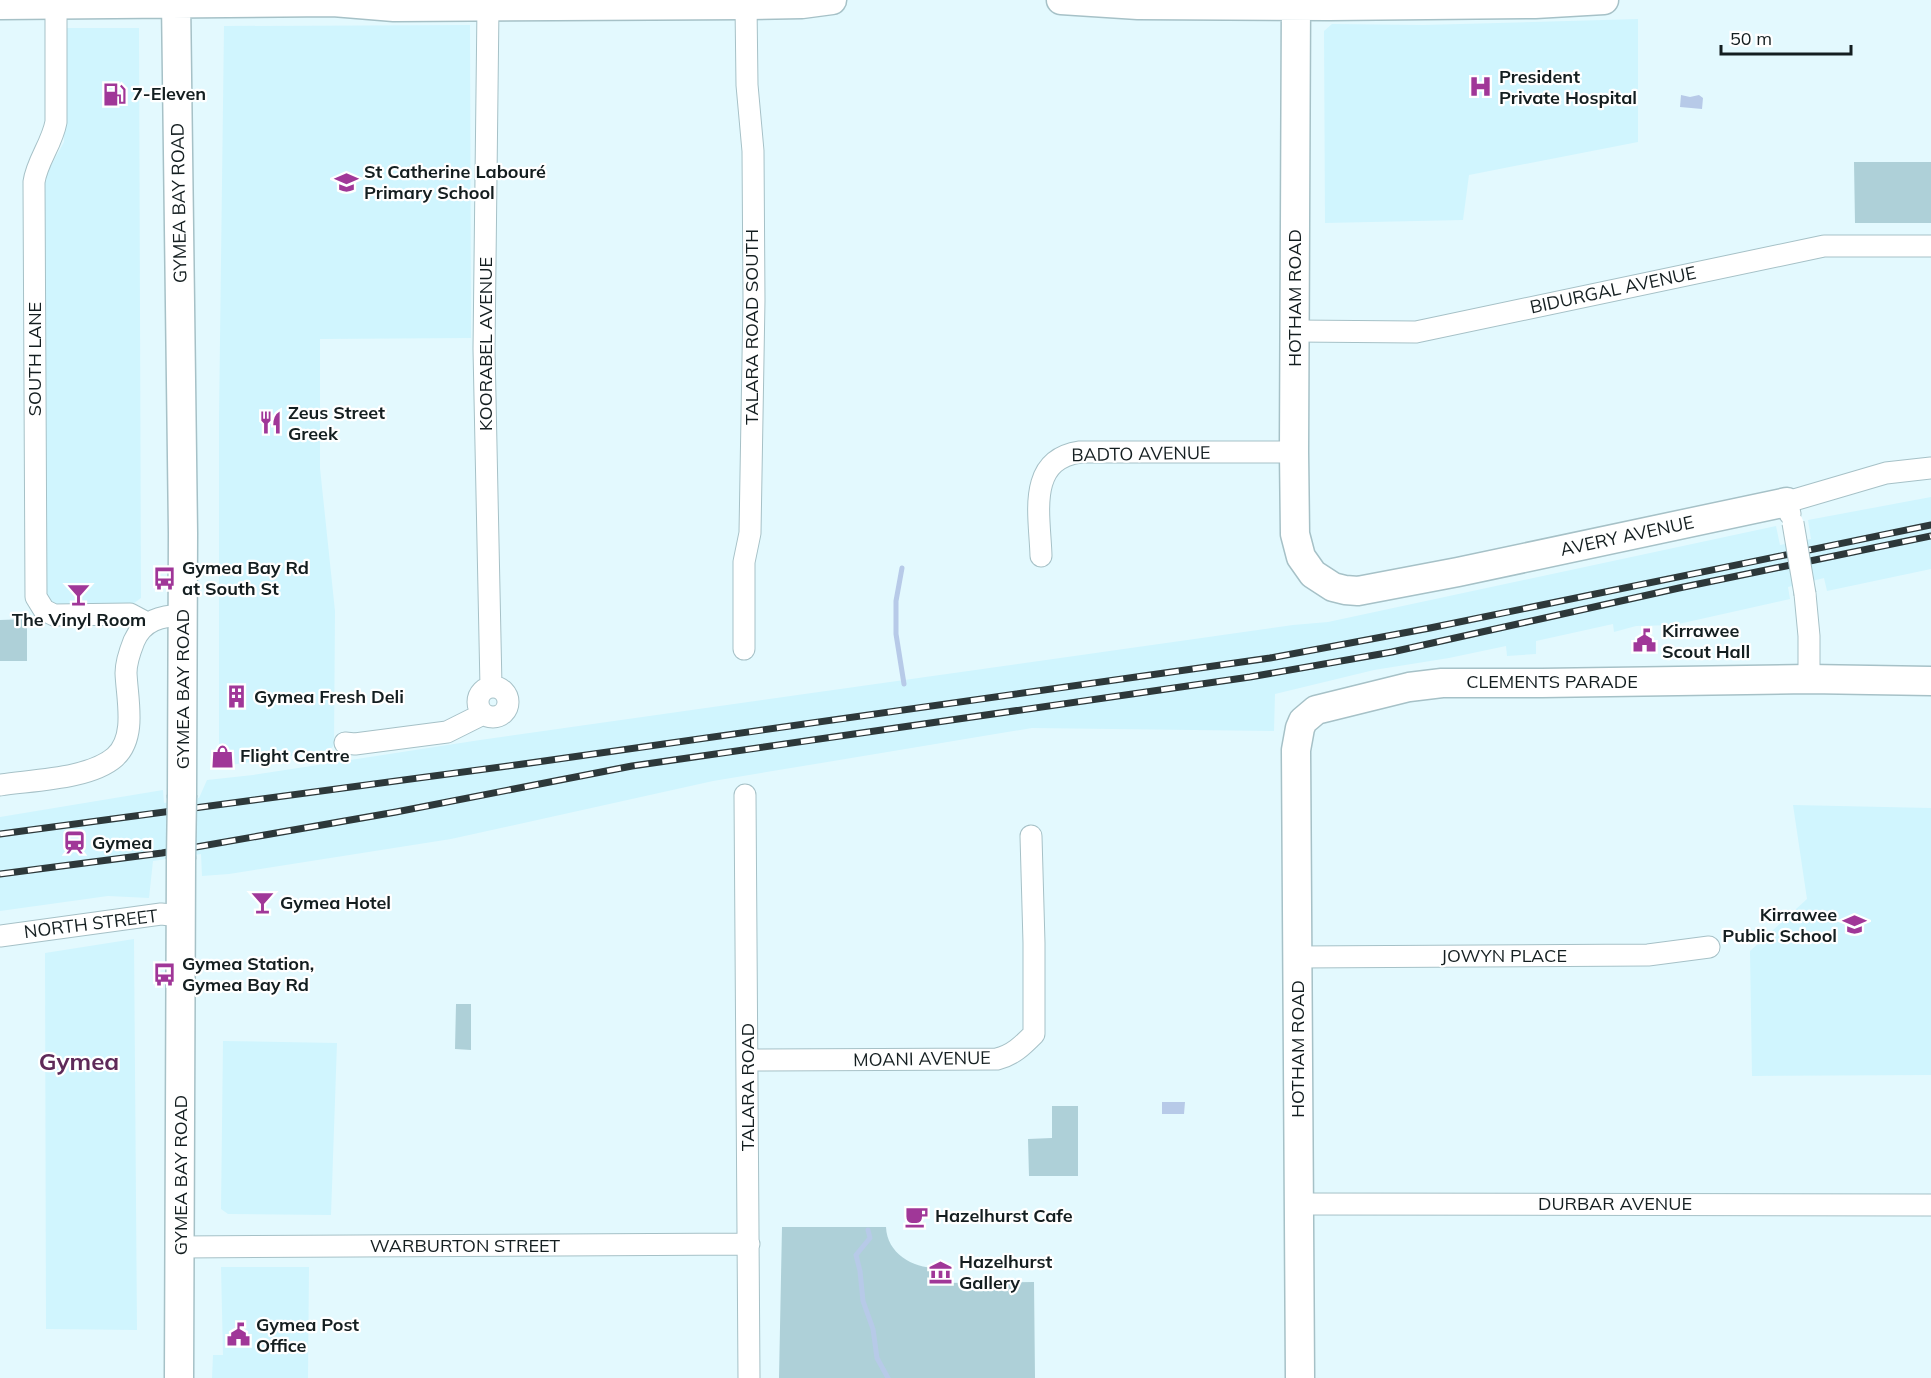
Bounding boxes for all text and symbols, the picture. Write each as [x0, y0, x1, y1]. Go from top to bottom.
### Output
scale bar [1721, 18, 1852, 56]
text: 50 m [1730, 27, 1772, 50]
place label: President Private Hospital [1499, 65, 1637, 109]
hospital icon: President Private Hospital [1468, 74, 1494, 100]
fuel station icon: 7-Eleven [101, 81, 127, 107]
place label: 7-Eleven [132, 82, 206, 105]
street label: GYMEA BAY ROAD [166, 123, 191, 283]
place label: St Catherine Labouré Primary School [364, 160, 546, 204]
school or university icon: St Catherine Labouré Primary School [333, 169, 359, 195]
street label: TALARA ROAD SOUTH [740, 229, 763, 425]
street label: HOTHAM ROAD [1283, 229, 1306, 367]
street label: KOORABEL AVENUE [474, 257, 497, 431]
street label: BIDURGAL AVENUE [1528, 261, 1698, 318]
street label: SOUTH LANE [23, 302, 46, 416]
place label: Zeus Street Greek [288, 401, 385, 445]
restaurant icon: Zeus Street Greek [257, 410, 283, 436]
street label: BADTO AVENUE [1071, 441, 1211, 466]
street label: AVERY AVENUE [1558, 510, 1696, 561]
place label: Gymea Bay Rd at South St [182, 556, 309, 600]
bus stop icon: Gymea Bay Rd at South St [151, 565, 177, 591]
bar icon: The Vinyl Room [66, 581, 92, 607]
place label: The Vinyl Room [12, 608, 146, 631]
street label: GYMEA BAY ROAD [171, 609, 194, 769]
place label: Kirrawee Scout Hall [1662, 619, 1750, 663]
public building icon: Kirrawee Scout Hall [1631, 628, 1657, 654]
street label: CLEMENTS PARADE [1466, 670, 1638, 693]
building icon: Gymea Fresh Deli [223, 684, 249, 710]
place label: Gymea Fresh Deli [254, 685, 404, 708]
shop icon: Flight Centre [209, 743, 235, 769]
place label: Flight Centre [240, 744, 350, 767]
station icon: Gymea [61, 830, 87, 856]
place label: Gymea [92, 831, 152, 854]
bar icon: Gymea Hotel [249, 890, 275, 916]
place label: Gymea Hotel [280, 891, 391, 914]
place label: Kirrawee Public School [1722, 903, 1837, 947]
street label: NORTH STREET [23, 904, 159, 943]
school or university icon: Kirrawee Public School [1842, 912, 1868, 938]
street label: JOWYN PLACE [1441, 944, 1567, 967]
place label: Gymea Station, Gymea Bay Rd [182, 952, 314, 996]
bus stop icon: Gymea Station, Gymea Bay Rd [151, 961, 177, 987]
street label: HOTHAM ROAD [1286, 980, 1309, 1118]
street label: TALARA ROAD [736, 1023, 759, 1151]
district label: Gymea [39, 1046, 119, 1076]
street label: MOANI AVENUE [853, 1046, 991, 1071]
street label: GYMEA BAY ROAD [169, 1095, 192, 1255]
street label: DURBAR AVENUE [1538, 1192, 1692, 1215]
cafe icon: Hazelhurst Cafe [904, 1203, 930, 1229]
place label: Hazelhurst Cafe [935, 1204, 1073, 1227]
street label: WARBURTON STREET [370, 1234, 560, 1257]
place label: Hazelhurst Gallery [959, 1250, 1052, 1294]
museum icon: Hazelhurst Gallery [928, 1259, 954, 1285]
place label: Gymea Post Office [256, 1313, 359, 1357]
public building icon: Gymea Post Office [225, 1322, 251, 1348]

